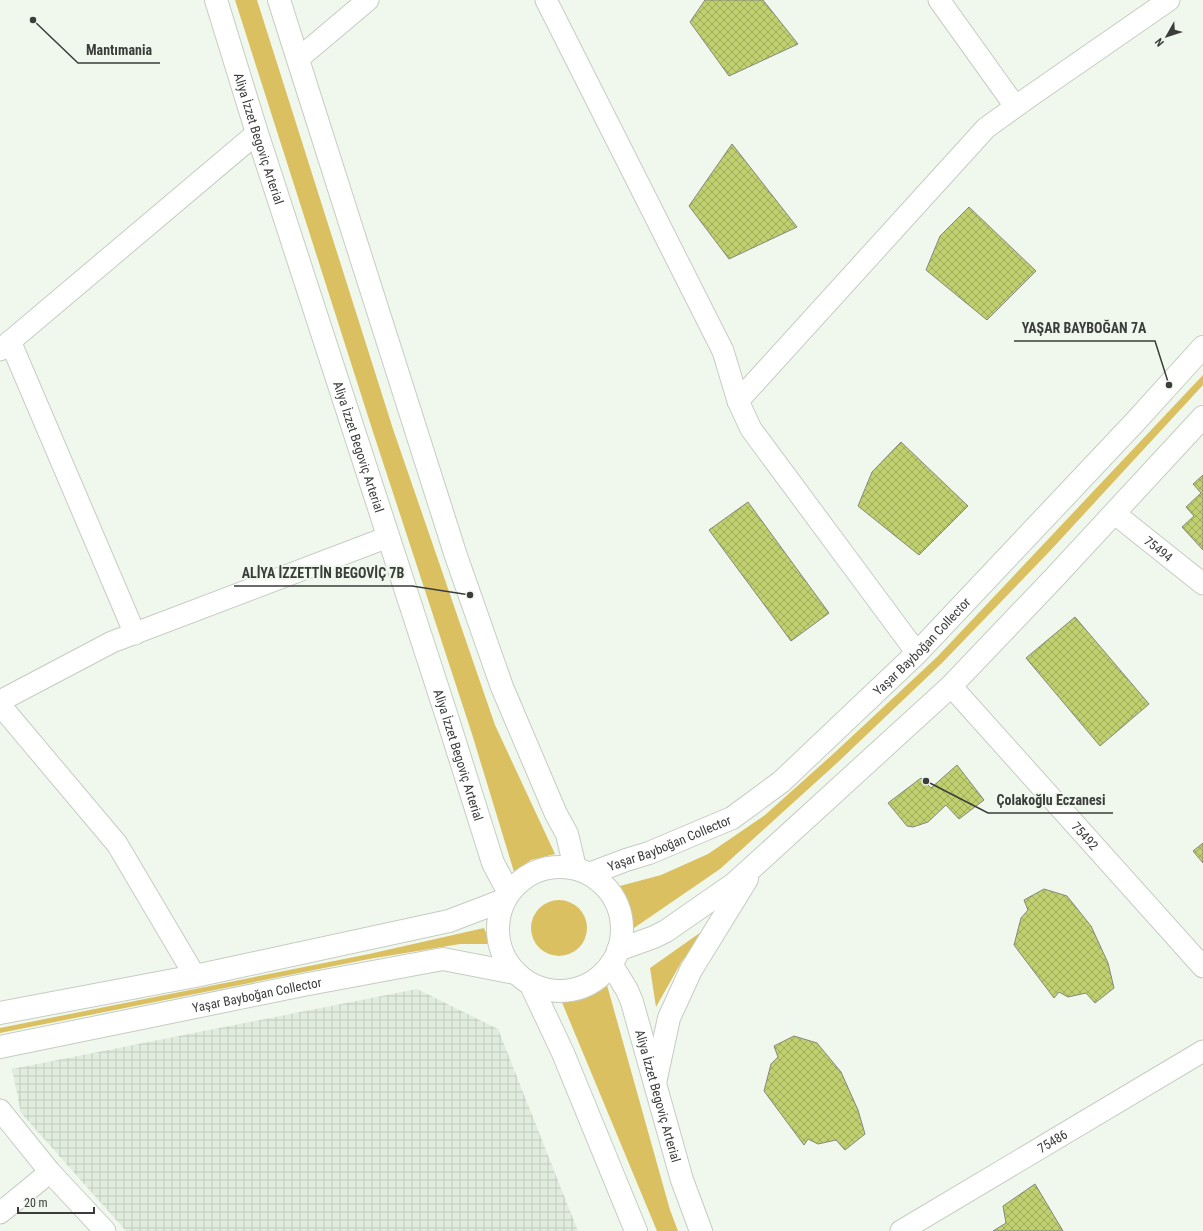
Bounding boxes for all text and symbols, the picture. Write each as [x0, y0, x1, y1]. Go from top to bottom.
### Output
north arrow [1147, 16, 1187, 56]
text: N [1152, 35, 1167, 49]
callout: Mantımania [78, 37, 160, 63]
text: Mantımania [86, 42, 152, 58]
street label: Aliya İzzet Begoviç Arterial [231, 71, 287, 206]
callout: YAŞAR BAYBOĞAN 7A [1014, 315, 1155, 341]
text: YAŞAR BAYBOĞAN 7A [1022, 319, 1147, 336]
street label: Aliya İzzet Begoviç Arterial [331, 379, 387, 514]
street label: 75494 [1141, 533, 1176, 565]
callout: ALİYA İZZETTİN BEGOVİÇ 7B [234, 560, 412, 586]
text: ALİYA İZZETTİN BEGOVİÇ 7B [242, 565, 404, 581]
street label: Yaşar Bayboğan Collector [870, 594, 973, 698]
street label: Aliya İzzet Begoviç Arterial [431, 687, 487, 822]
callout: Çolakoğlu Eczanesi [988, 787, 1113, 813]
text: Çolakoğlu Eczanesi [997, 792, 1106, 808]
street label: Yaşar Bayboğan Collector [605, 812, 733, 874]
street label: 75492 [1069, 819, 1101, 853]
street label: Yaşar Bayboğan Collector [191, 974, 323, 1015]
street label: Aliya İzzet Begoviç Arterial [633, 1028, 684, 1164]
street label: 75486 [1035, 1126, 1070, 1156]
scale bar [18, 1189, 94, 1215]
text: 20 m [24, 1196, 48, 1210]

